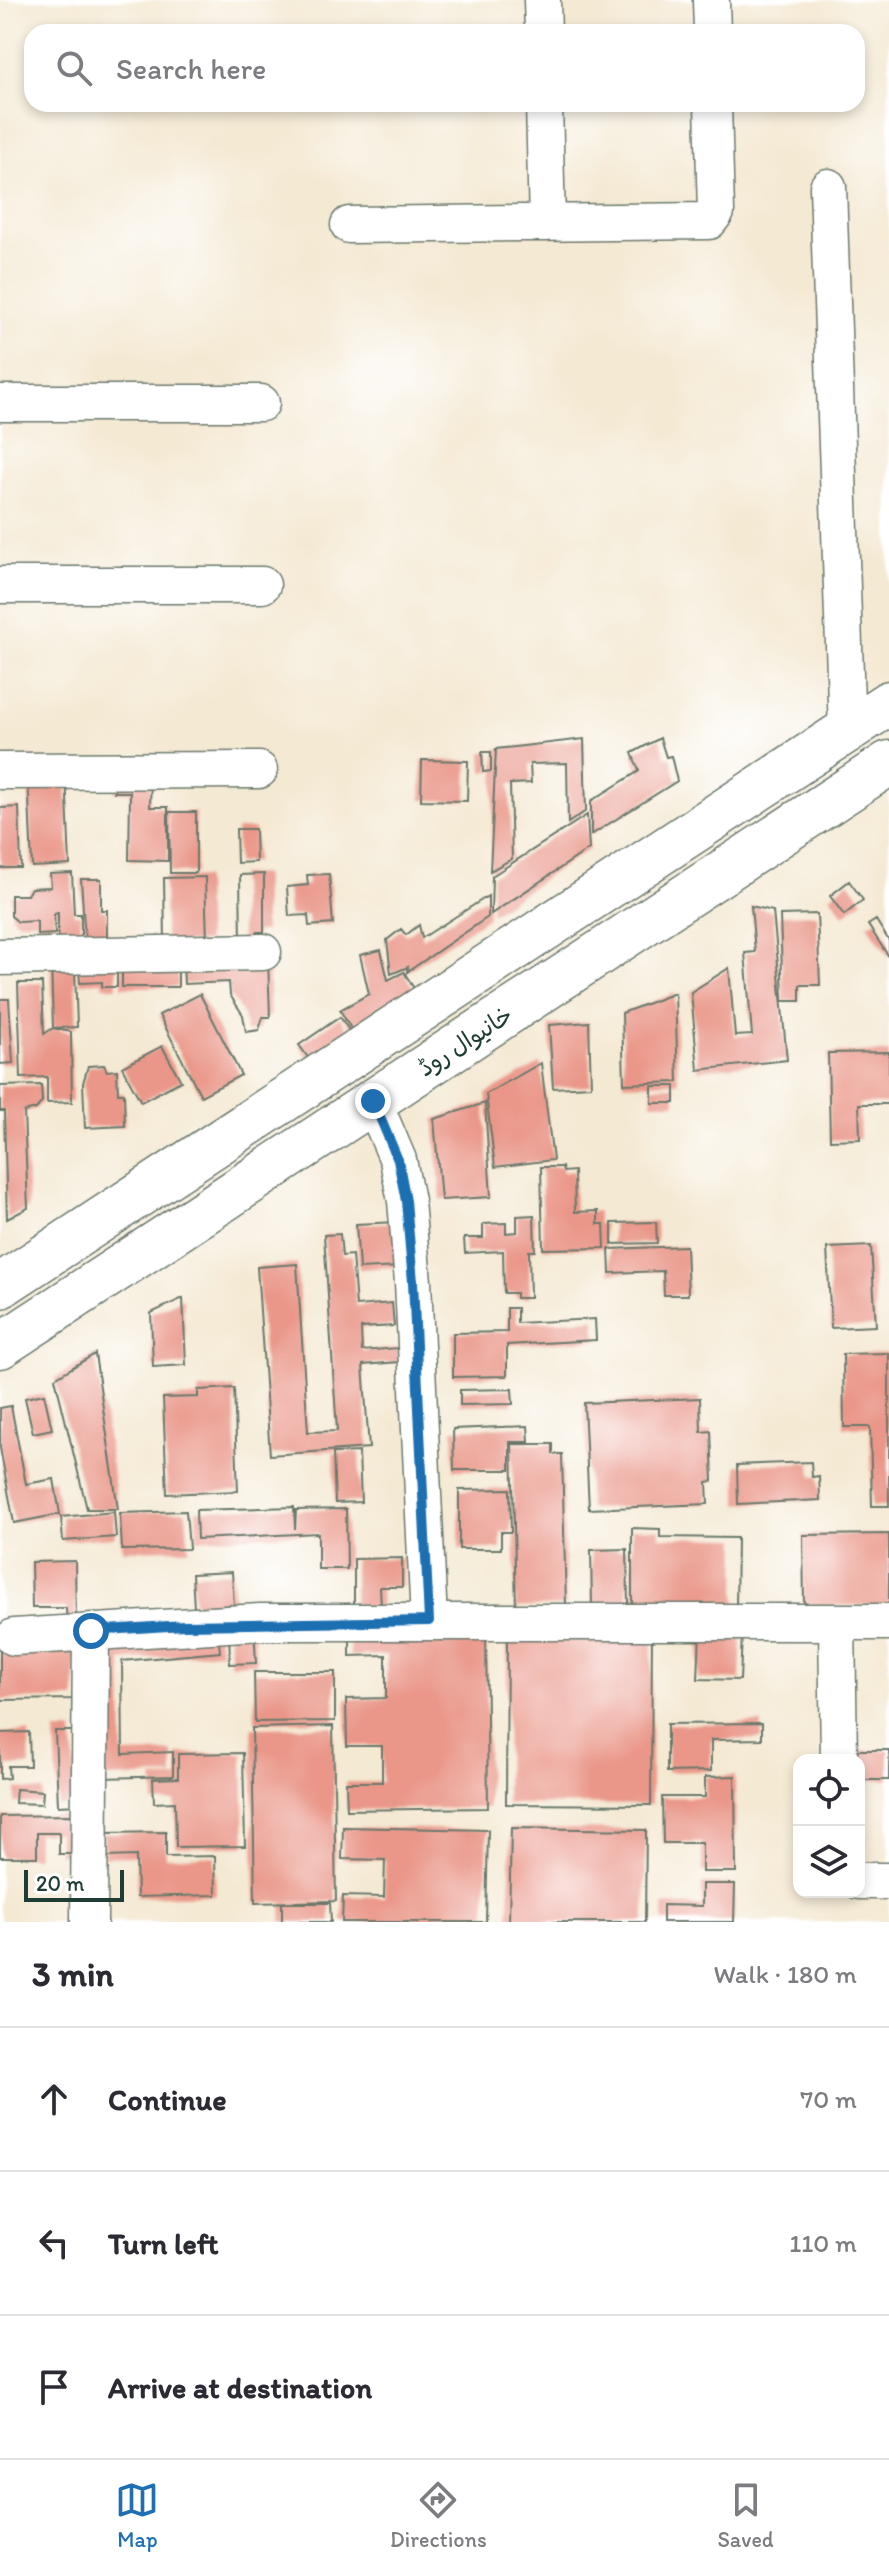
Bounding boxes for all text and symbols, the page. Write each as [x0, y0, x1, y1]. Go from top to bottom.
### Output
search box [24, 24, 865, 112]
icon: search [52, 46, 96, 90]
text: Search here [116, 50, 266, 87]
street label: خانیوال روڈ [412, 1000, 518, 1083]
route end [355, 1083, 391, 1119]
route start [73, 1613, 109, 1649]
map controls [793, 1754, 865, 1898]
button: locate [793, 1754, 865, 1826]
button: layers [793, 1826, 865, 1898]
scale bar [24, 1866, 124, 1902]
text: 20 m [36, 1870, 85, 1897]
text: 3 min [32, 1954, 114, 1995]
text: Walk · 180 m [714, 1958, 857, 1990]
icon: ahead [32, 2077, 76, 2121]
text: Continue [108, 2081, 227, 2118]
text: 70 m [800, 2083, 857, 2115]
icon: left [32, 2221, 76, 2265]
text: Turn left [108, 2225, 219, 2262]
text: 110 m [789, 2227, 857, 2259]
icon: arrive [32, 2365, 76, 2409]
text: Arrive at destination [108, 2369, 372, 2406]
tab: Map [115, 2478, 159, 2553]
tab: Directions [390, 2478, 487, 2553]
tab: Saved [717, 2478, 774, 2553]

